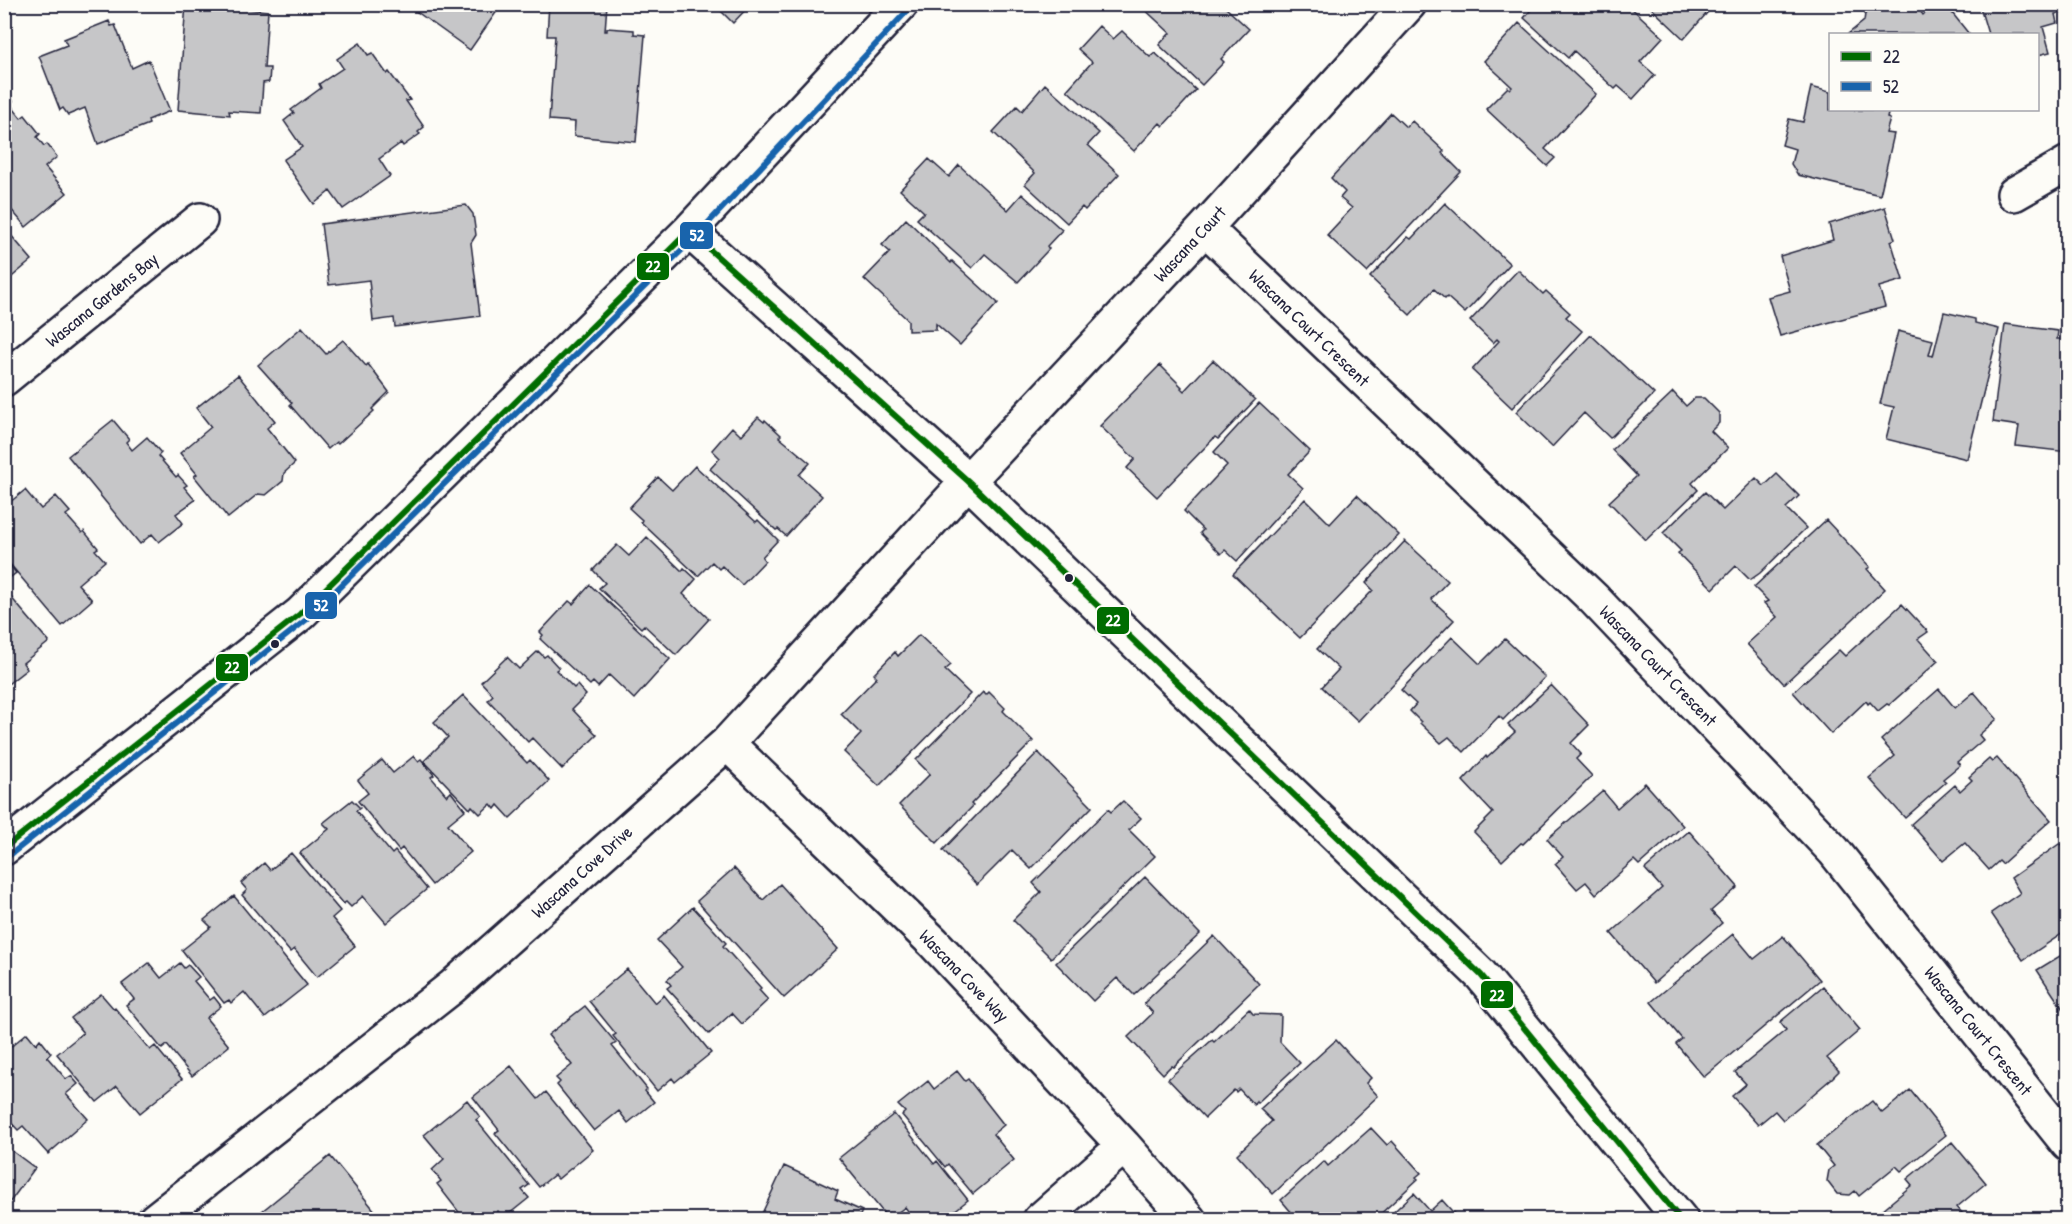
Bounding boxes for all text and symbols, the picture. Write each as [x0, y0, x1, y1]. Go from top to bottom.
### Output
legend [1829, 33, 2039, 111]
text: 22 [1883, 44, 1900, 69]
text: 52 [1883, 74, 1900, 99]
street label: Wascana Court [1148, 199, 1232, 287]
line badge: 52 [679, 221, 714, 250]
text: 52 [690, 224, 705, 246]
street label: Wascana Gardens Bay [40, 246, 164, 353]
line badge: 22 [636, 252, 670, 281]
text: 22 [646, 255, 661, 277]
street label: Wascana Court Crescent [1243, 263, 1376, 393]
unlabelled marker [1063, 572, 1075, 584]
line badge: 52 [304, 591, 338, 620]
text: 52 [314, 594, 329, 616]
street label: Wascana Court Crescent [1594, 600, 1723, 732]
line badge: 22 [1096, 606, 1130, 635]
text: 22 [1106, 609, 1121, 631]
unlabelled marker [269, 638, 281, 650]
line badge: 22 [215, 653, 249, 682]
text: 22 [225, 656, 240, 678]
street label: Wascana Cove Drive [526, 820, 638, 924]
street label: Wascana Cove Way [914, 924, 1015, 1028]
street label: Wascana Court Crescent [1919, 961, 2039, 1101]
line badge: 22 [1480, 980, 1514, 1009]
text: 22 [1490, 984, 1505, 1006]

